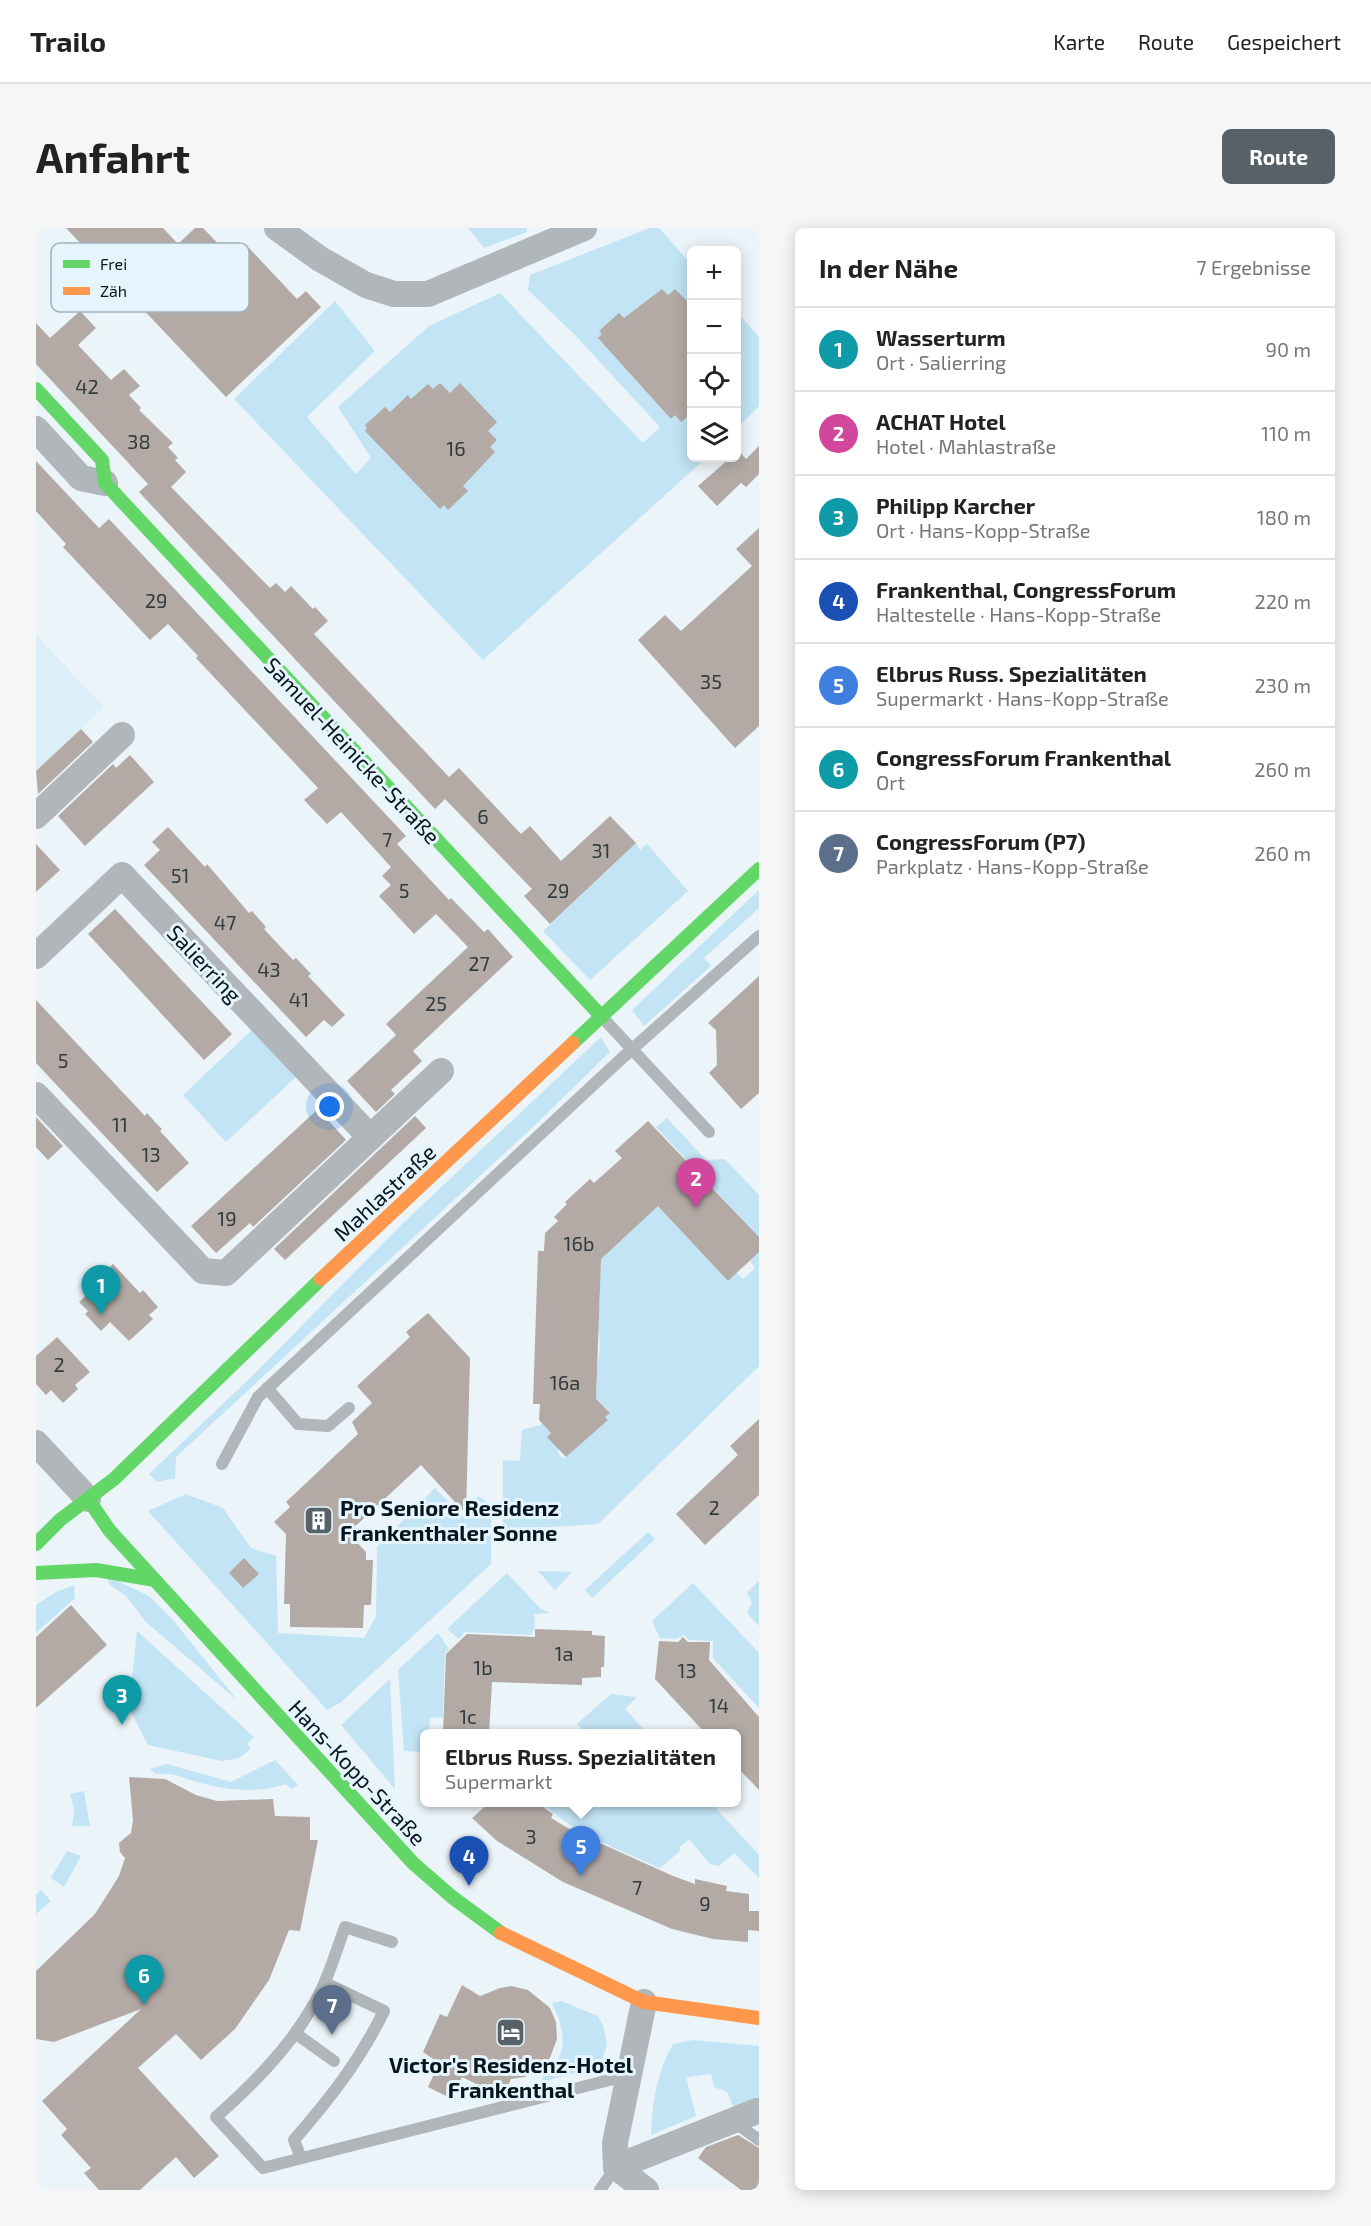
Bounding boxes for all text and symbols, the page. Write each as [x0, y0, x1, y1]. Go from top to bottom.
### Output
text: Trailo [30, 24, 106, 58]
text: Karte [1053, 29, 1105, 54]
text: Route [1138, 29, 1194, 54]
text: Gespeichert [1227, 29, 1341, 54]
button: Route [1222, 129, 1335, 184]
text: Anfahrt [36, 131, 190, 181]
legend [51, 243, 249, 312]
map controls [687, 246, 741, 462]
button: + [687, 246, 741, 300]
text: In der Nähe [819, 252, 958, 283]
text: Frei [100, 254, 127, 273]
text: 7 Ergebnisse [1196, 255, 1311, 279]
text: Zäh [100, 281, 127, 300]
button: − [687, 300, 741, 354]
text: Wasserturm [876, 324, 1006, 350]
text: 1 [834, 337, 843, 361]
text: 90 m [1266, 337, 1311, 361]
text: Ort · Salierring [876, 350, 1006, 374]
button: locate [687, 354, 741, 408]
house number: 42 [75, 374, 99, 398]
button: layers [687, 408, 741, 462]
text: ACHAT Hotel [876, 408, 1006, 434]
text: 2 [833, 421, 844, 445]
text: 110 m [1261, 421, 1311, 445]
house number: 38 [127, 429, 151, 453]
text: Hotel · Mahlastraße [876, 434, 1056, 458]
house number: 16 [446, 436, 466, 460]
text: Philipp Karcher [876, 492, 1035, 518]
text: 3 [833, 505, 844, 529]
text: 180 m [1257, 505, 1311, 529]
text: Ort · Hans-Kopp-Straße [876, 518, 1091, 542]
text: Frankenthal, CongressForum [876, 576, 1176, 602]
house number: 29 [145, 588, 167, 612]
text: 4 [832, 589, 845, 613]
text: 220 m [1254, 589, 1311, 613]
text: Haltestelle · Hans-Kopp-Straße [876, 602, 1161, 626]
street label: Samuel-Heinicke-Straße [260, 651, 446, 849]
text: Elbrus Russ. Spezialitäten [876, 660, 1147, 686]
house number: 35 [700, 669, 722, 693]
text: 5 [833, 673, 844, 697]
text: 230 m [1255, 673, 1311, 697]
text: Supermarkt · Hans-Kopp-Straße [876, 686, 1169, 710]
text: CongressForum Frankenthal [876, 744, 1171, 770]
text: 6 [833, 757, 844, 781]
text: 260 m [1254, 757, 1311, 781]
text: Ort [876, 770, 905, 794]
house number: 6 [477, 804, 489, 828]
house number: 7 [382, 827, 392, 851]
text: CongressForum (P7) [876, 828, 1085, 854]
house number: 31 [591, 838, 611, 862]
text: 7 [833, 841, 844, 865]
text: 260 m [1254, 841, 1311, 865]
text: Parkplatz · Hans-Kopp-Straße [876, 854, 1149, 878]
house number: 51 [171, 863, 189, 887]
house number: 5 [399, 878, 409, 902]
house number: 29 [547, 878, 569, 902]
house number: 47 [214, 910, 236, 934]
street label: Salierring [163, 919, 247, 1007]
house number: 27 [468, 951, 490, 975]
house number: 43 [257, 957, 281, 981]
house number: 41 [289, 987, 309, 1011]
house number: 25 [425, 991, 447, 1015]
house number: 5 [58, 1048, 68, 1072]
your location [315, 1092, 344, 1121]
house number: 11 [112, 1112, 128, 1136]
street label: Mahlastraße [328, 1138, 440, 1246]
house number: 13 [141, 1142, 161, 1166]
pin: 2 [676, 1158, 716, 1208]
house number: 19 [217, 1206, 237, 1230]
house number: 16b [564, 1231, 594, 1255]
pin: 1 [82, 1266, 120, 1315]
house number: 2 [53, 1352, 65, 1376]
house number: 16a [550, 1370, 580, 1394]
place label: Pro Seniore Residenz Frankenthaler Sonne [340, 1494, 559, 1545]
house number: 2 [708, 1495, 720, 1519]
building icon: Pro Seniore Residenz Frankenthaler Sonne [303, 1504, 335, 1536]
house number: 1a [555, 1641, 573, 1665]
house number: 1b [473, 1655, 493, 1679]
house number: 13 [677, 1658, 697, 1682]
pin: 3 [102, 1676, 142, 1725]
house number: 14 [709, 1693, 729, 1717]
street label: Hans-Kopp-Straße [284, 1694, 432, 1850]
house number: 1c [459, 1704, 477, 1728]
popup [420, 1729, 741, 1807]
text: Elbrus Russ. Spezialitäten [445, 1743, 716, 1769]
text: Supermarkt [445, 1769, 552, 1793]
house number: 3 [525, 1824, 537, 1848]
pin: 5 [562, 1826, 600, 1876]
pin: 4 [450, 1836, 488, 1886]
house number: 7 [632, 1875, 642, 1899]
house number: 9 [699, 1891, 711, 1915]
pin: 6 [124, 1956, 164, 2005]
pin: 7 [312, 1986, 352, 2035]
hotel icon: Victor's Residenz-Hotel Frankenthal [495, 2016, 527, 2048]
place label: Victor's Residenz-Hotel Frankenthal [389, 2051, 634, 2102]

